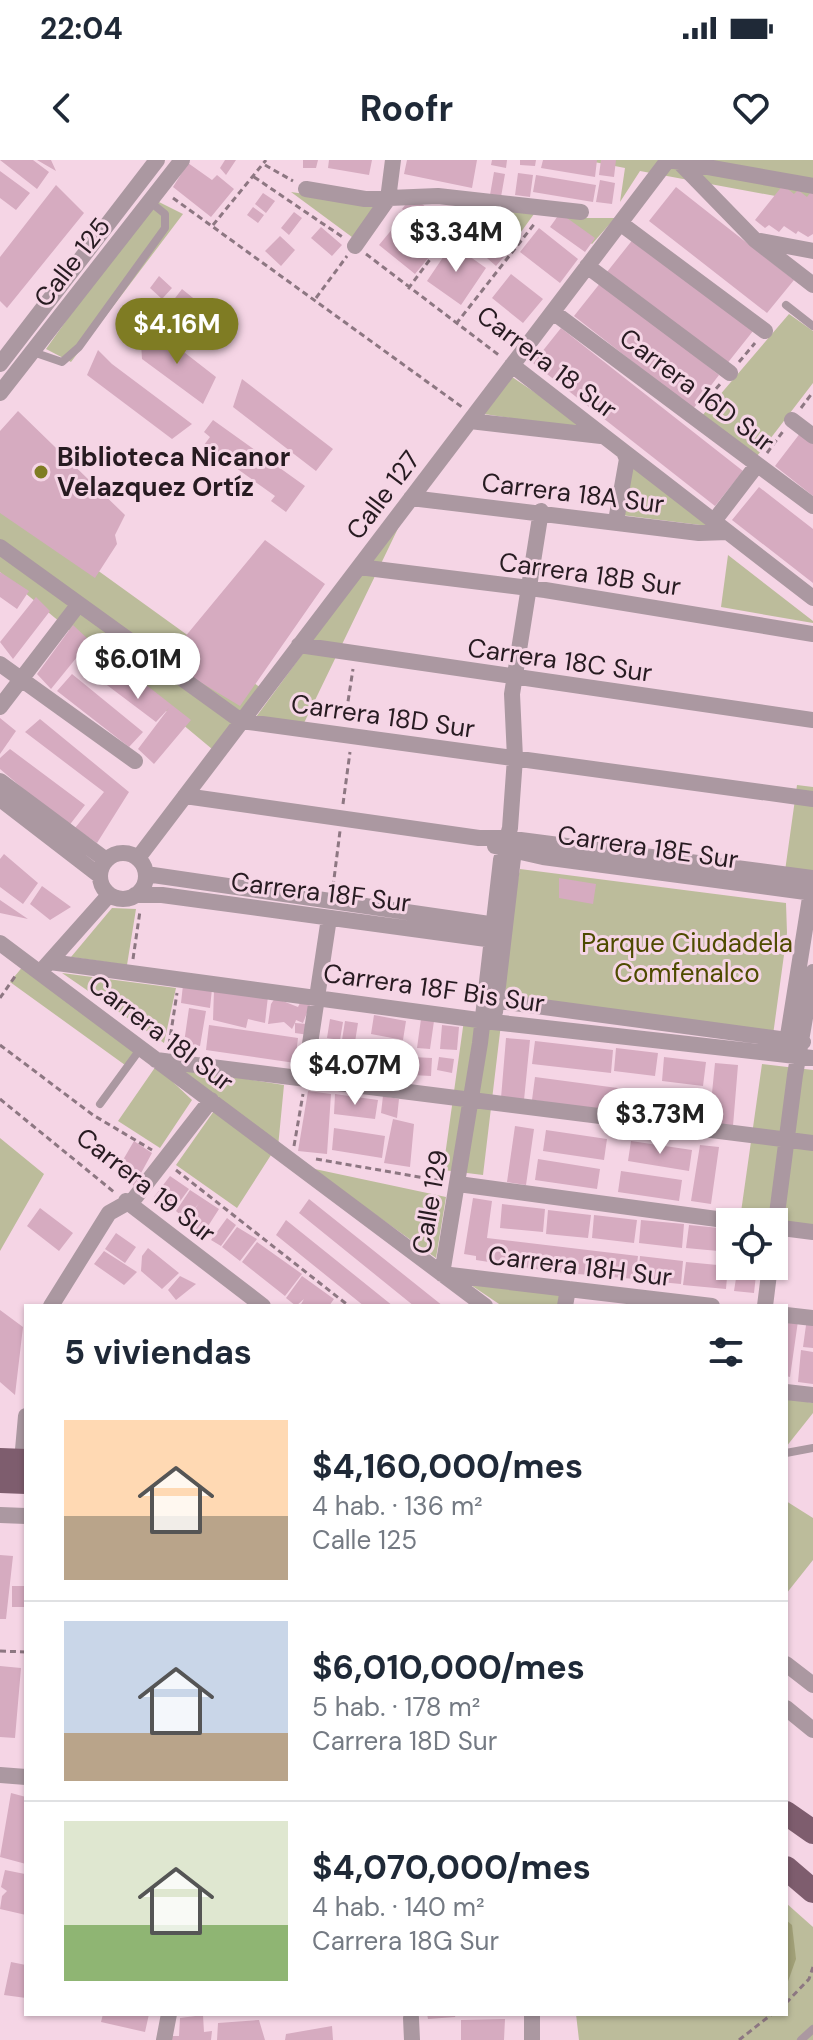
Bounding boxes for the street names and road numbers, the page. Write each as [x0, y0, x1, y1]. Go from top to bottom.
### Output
street label: Calle 125 [26, 210, 118, 314]
street label: Carrera 18 Sur [470, 298, 624, 426]
street label: Carrera 16D Sur [613, 321, 781, 459]
street label: Calle 127 [339, 444, 427, 546]
street label: Carrera 18A Sur [480, 465, 666, 521]
street label: Carrera 18B Sur [497, 544, 683, 604]
street label: Carrera 18C Sur [466, 630, 654, 690]
street label: Carrera 18D Sur [289, 686, 477, 746]
street label: Carrera 18E Sur [555, 817, 741, 877]
street label: Carrera 18F Sur [229, 864, 413, 920]
street label: Carrera 18F Bis Sur [321, 956, 547, 1020]
street label: Carrera 18I Sur [81, 967, 241, 1099]
street label: Carrera 19 Sur [69, 1120, 223, 1250]
street label: Calle 129 [404, 1147, 456, 1257]
street label: Carrera 18H Sur [486, 1238, 674, 1294]

